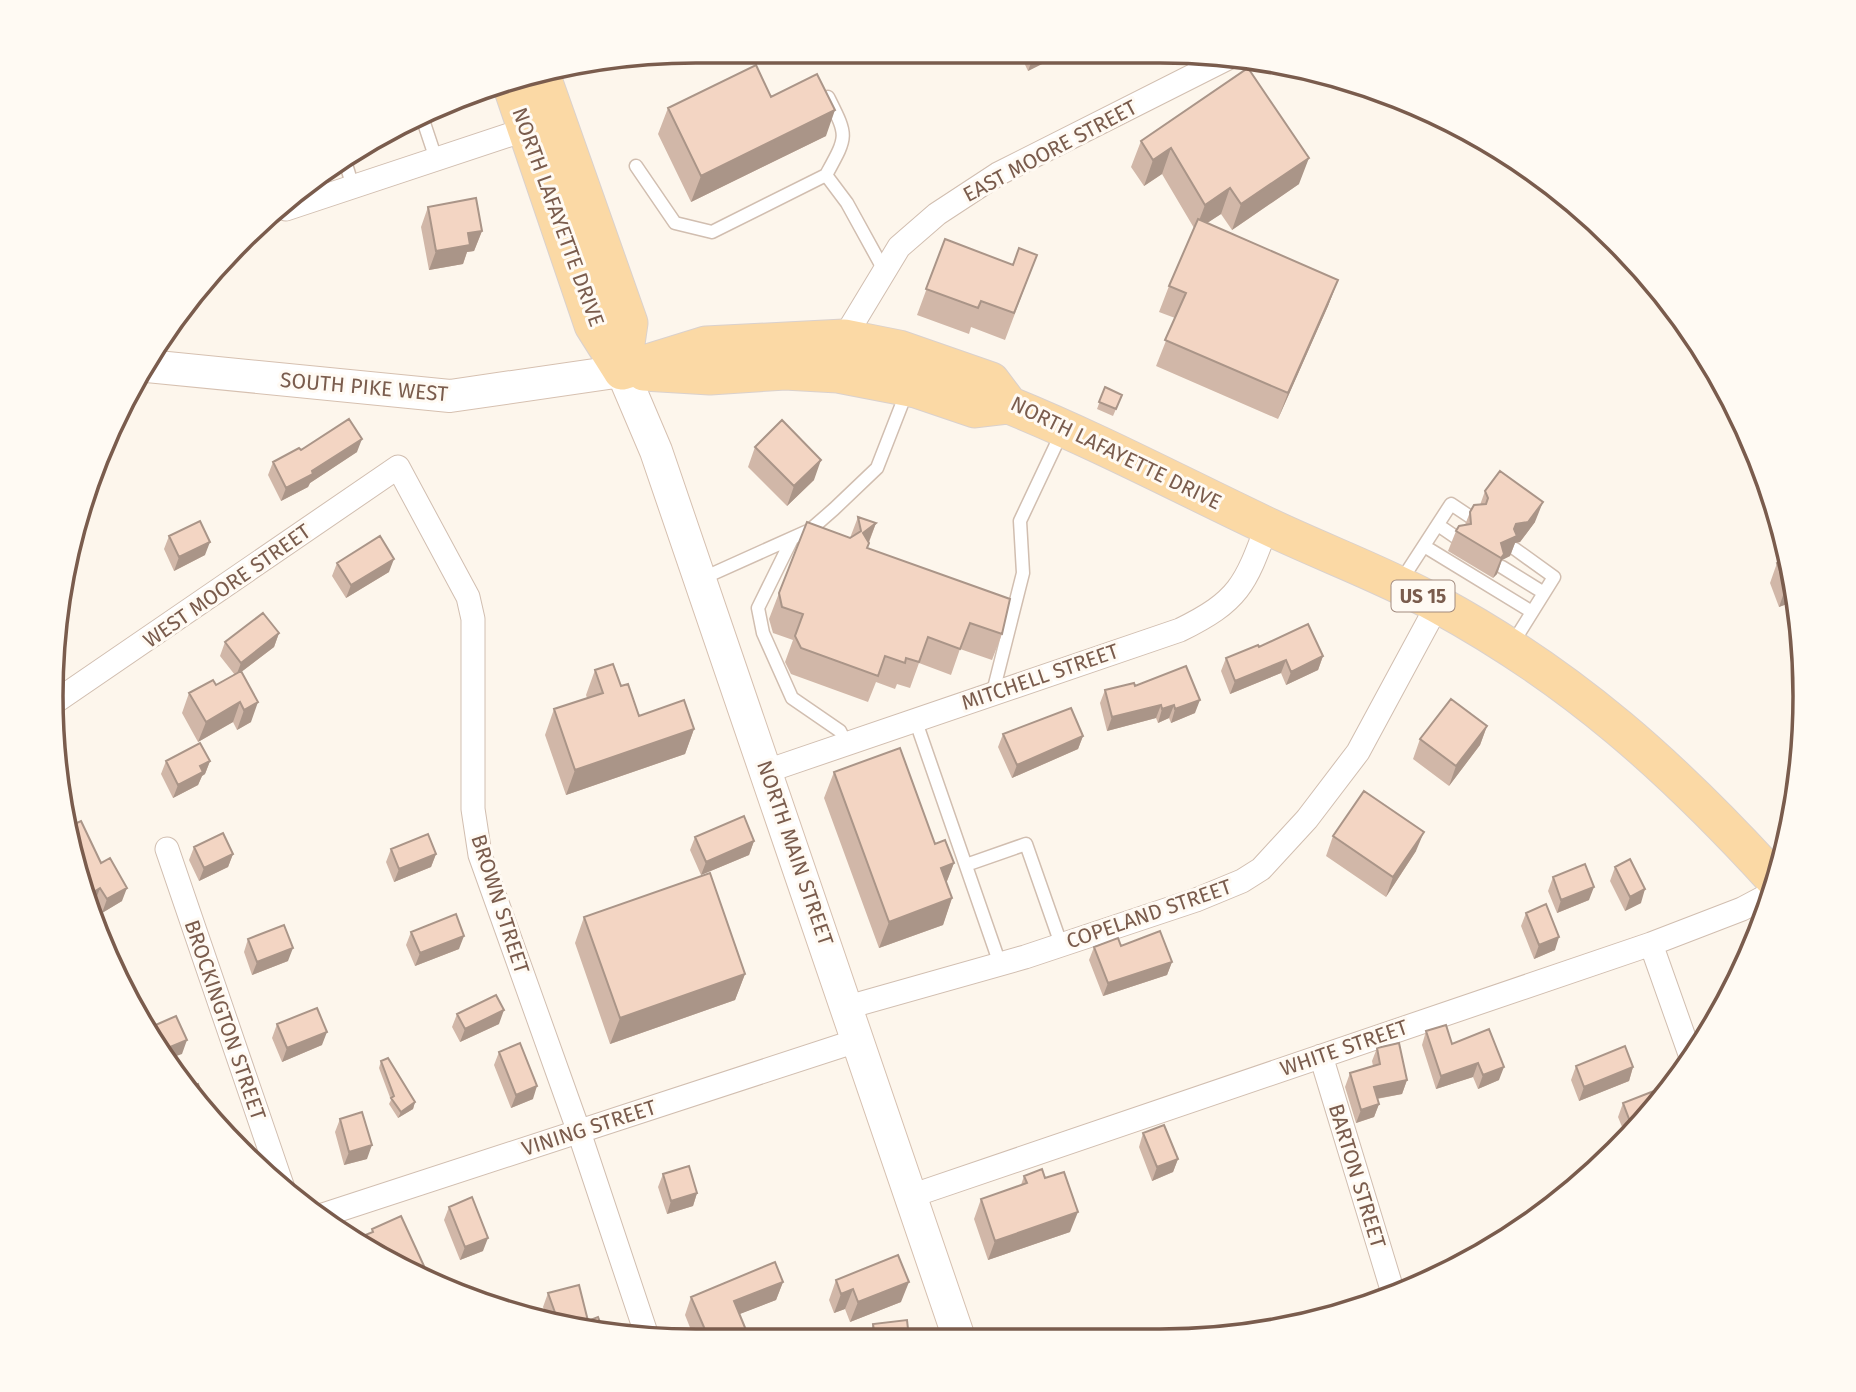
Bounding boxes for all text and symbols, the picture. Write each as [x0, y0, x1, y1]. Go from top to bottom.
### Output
street label: EAST MOORE STREET [959, 94, 1142, 208]
street label: NORTH LAFAYETTE DRIVE [506, 104, 610, 330]
street label: SOUTH PIKE WEST [279, 367, 449, 407]
street label: NORTH LAFAYETTE DRIVE [1006, 391, 1226, 515]
street label: WEST MOORE STREET [138, 518, 316, 654]
road number: US 15 [1392, 580, 1454, 611]
street label: MITCHELL STREET [958, 638, 1122, 716]
street label: NORTH MAIN STREET [751, 757, 839, 949]
street label: BROWN STREET [465, 831, 535, 977]
street label: COPELAND STREET [1063, 873, 1235, 954]
street label: BROCKINGTON STREET [179, 917, 271, 1124]
street label: WHITE STREET [1277, 1014, 1411, 1082]
street label: VINING STREET [519, 1094, 659, 1162]
street label: BARTON STREET [1323, 1101, 1391, 1251]

